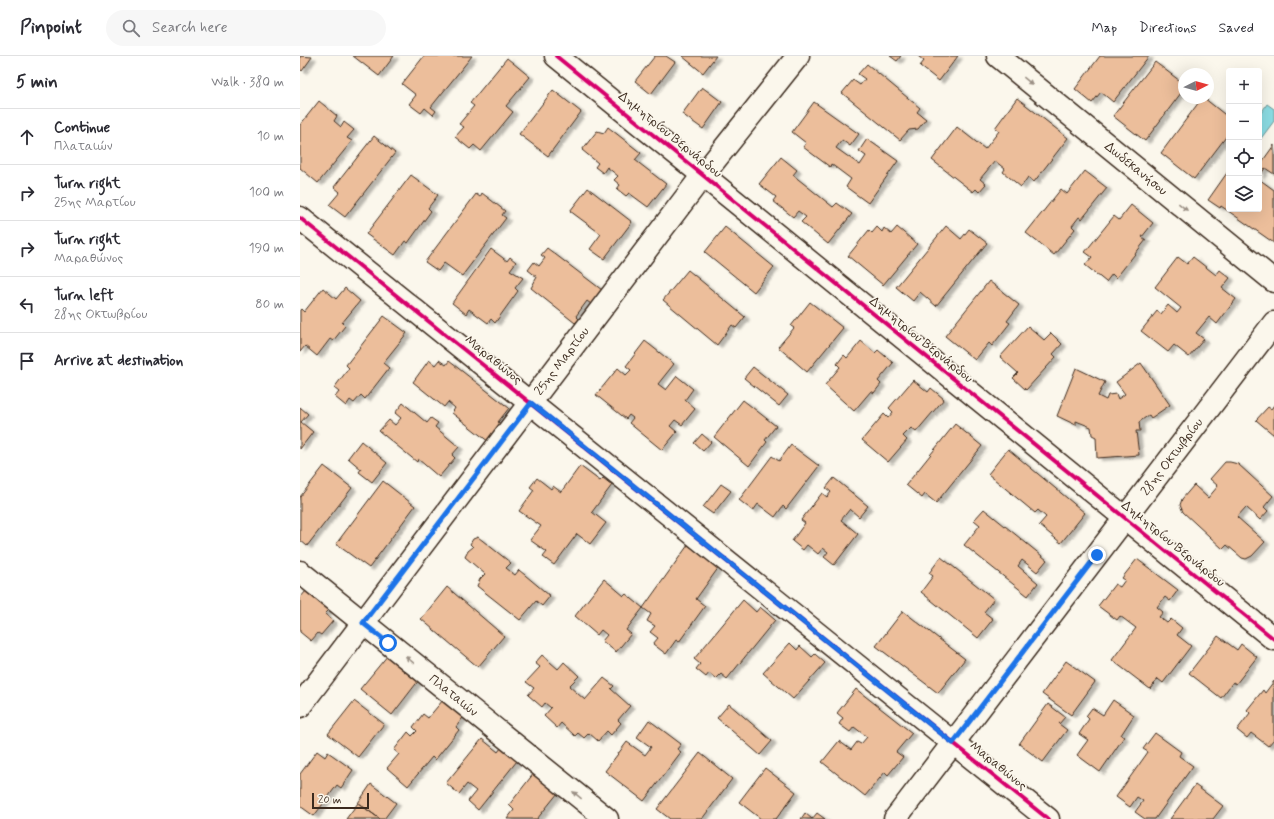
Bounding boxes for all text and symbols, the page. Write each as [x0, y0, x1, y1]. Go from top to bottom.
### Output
search box [106, 10, 386, 46]
text: Pinpoint [20, 15, 82, 40]
icon: search [120, 17, 142, 39]
text: Search here [152, 18, 228, 38]
text: Map [1091, 19, 1117, 37]
text: Directions [1139, 19, 1197, 37]
text: Saved [1219, 19, 1254, 37]
north arrow [1178, 68, 1214, 104]
map controls [1226, 68, 1262, 212]
button: + [1226, 68, 1262, 104]
text: 5 min [16, 71, 58, 93]
text: Walk · 380 m [211, 74, 284, 91]
one-way arrow [1023, 76, 1033, 85]
street label: Δημητρίου Βερνάρδου [615, 88, 725, 182]
button: − [1226, 104, 1262, 140]
text: Continue [54, 118, 110, 138]
icon: ahead [16, 126, 38, 148]
text: 10 m [257, 128, 284, 145]
text: Πλαταιών [54, 138, 112, 155]
street label: Δωδεκανήσου [1101, 138, 1171, 199]
button: locate [1226, 140, 1262, 176]
text: Turn right [54, 174, 121, 194]
button: layers [1226, 176, 1262, 212]
icon: right [16, 182, 38, 204]
text: 100 m [249, 184, 284, 201]
text: 25ης Μαρτίου [54, 194, 136, 211]
one-way arrow [1178, 203, 1188, 211]
text: Turn right [54, 230, 121, 250]
icon: right [16, 238, 38, 260]
text: 190 m [249, 240, 284, 257]
text: Μαραθώνος [54, 250, 123, 267]
text: Turn left [54, 286, 114, 306]
street label: Δημητρίου Βερνάρδου [866, 293, 976, 387]
icon: left [16, 294, 38, 316]
text: 80 m [255, 296, 284, 313]
text: 28ης Οκτωβρίου [54, 306, 147, 323]
street label: 25ης Μαρτίου [530, 323, 593, 399]
street label: Μαραθώνος [461, 332, 525, 389]
icon: arrive [16, 350, 38, 372]
text: Arrive at destination [54, 351, 183, 371]
street label: 28ης Οκτωβρίου [1137, 414, 1207, 499]
street label: Δημητρίου Βερνάρδου [1118, 497, 1228, 591]
route end [1088, 546, 1106, 564]
route start [379, 634, 397, 652]
one-way arrow [404, 656, 415, 665]
street label: Πλαταιών [425, 671, 482, 721]
street label: Μαραθώνος [966, 738, 1030, 795]
one-way arrow [571, 790, 582, 799]
scale bar [312, 791, 369, 810]
text: 20 m [318, 793, 341, 807]

